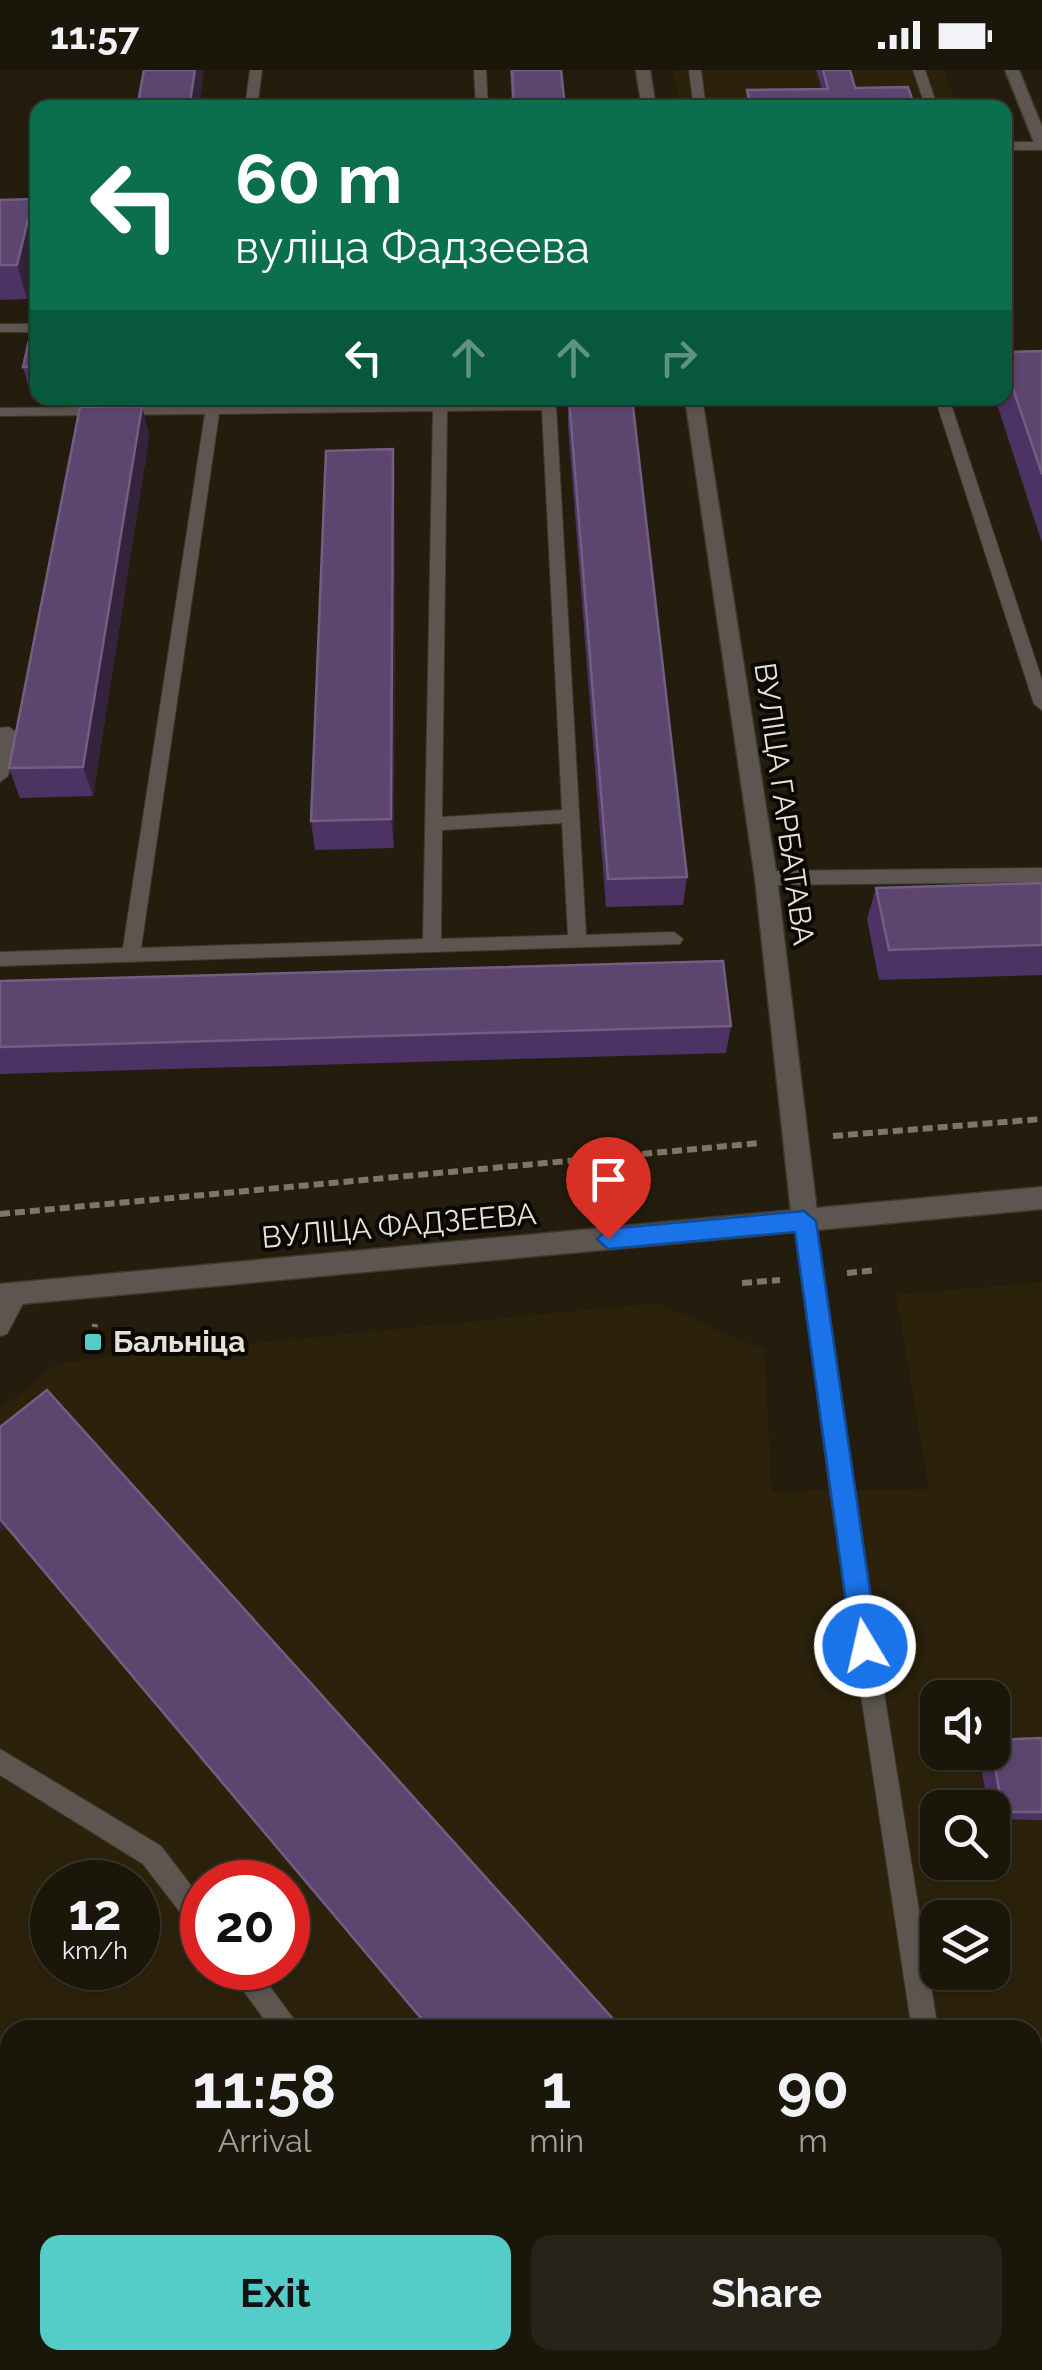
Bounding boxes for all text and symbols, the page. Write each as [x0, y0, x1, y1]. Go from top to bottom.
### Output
text: 11:57 [50, 13, 139, 58]
text: 60 m [235, 137, 402, 219]
icon: left [70, 140, 200, 270]
text: вуліца Фадзеева [235, 221, 590, 274]
icon: left [336, 330, 391, 385]
icon: ahead [441, 330, 496, 385]
icon: ahead [546, 330, 601, 385]
icon: right [651, 330, 706, 385]
street label: ВУЛІЦА ГАРБАТАВА [747, 660, 822, 947]
pin [566, 1137, 651, 1240]
icon: arrive [581, 1152, 636, 1207]
street label: ВУЛІЦА ФАДЗЕЕВА [260, 1196, 538, 1255]
place label: Бальніца [113, 1324, 245, 1359]
marker: Бальніца [82, 1331, 104, 1353]
position arrow [813, 1594, 917, 1698]
map controls [920, 1680, 1010, 1990]
button: sound [920, 1680, 1010, 1770]
button: search [920, 1790, 1010, 1880]
speed limit sign: 20 [180, 1860, 310, 1990]
text: 12 [69, 1883, 121, 1942]
button: layers [920, 1900, 1010, 1990]
text: km/h [62, 1935, 128, 1965]
text: 11:58 [193, 2052, 336, 2122]
text: 1 [542, 2052, 572, 2122]
text: 90 [777, 2052, 849, 2122]
text: Arrival [218, 2122, 312, 2159]
text: min [529, 2122, 584, 2159]
text: m [798, 2122, 828, 2159]
button: Exit [40, 2235, 511, 2350]
button: Share [531, 2235, 1002, 2350]

